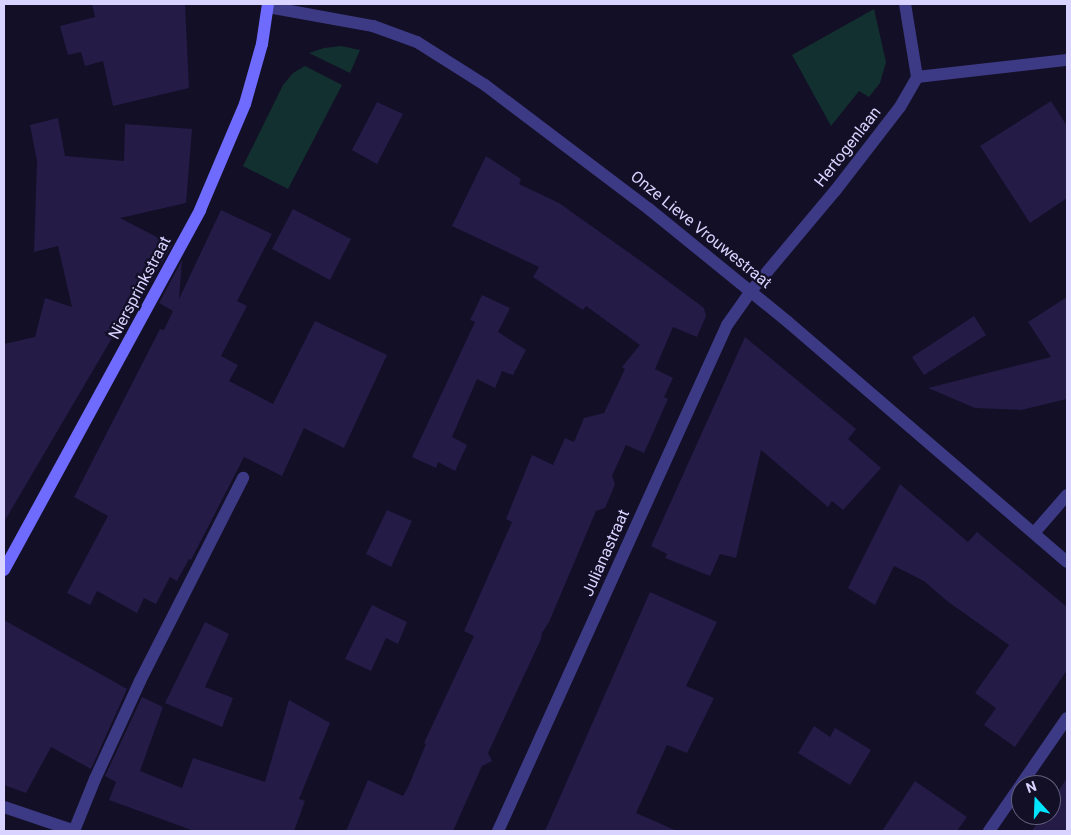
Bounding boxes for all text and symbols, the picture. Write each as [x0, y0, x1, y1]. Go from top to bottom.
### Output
street label: Hertogenlaan [811, 103, 885, 191]
street label: Onze Lieve Vrouwestraat [627, 167, 775, 293]
street label: Niersprinkstraat [105, 233, 175, 343]
street label: Julianastraat [578, 507, 634, 599]
north arrow [1011, 775, 1061, 825]
text: N [1024, 778, 1039, 796]

